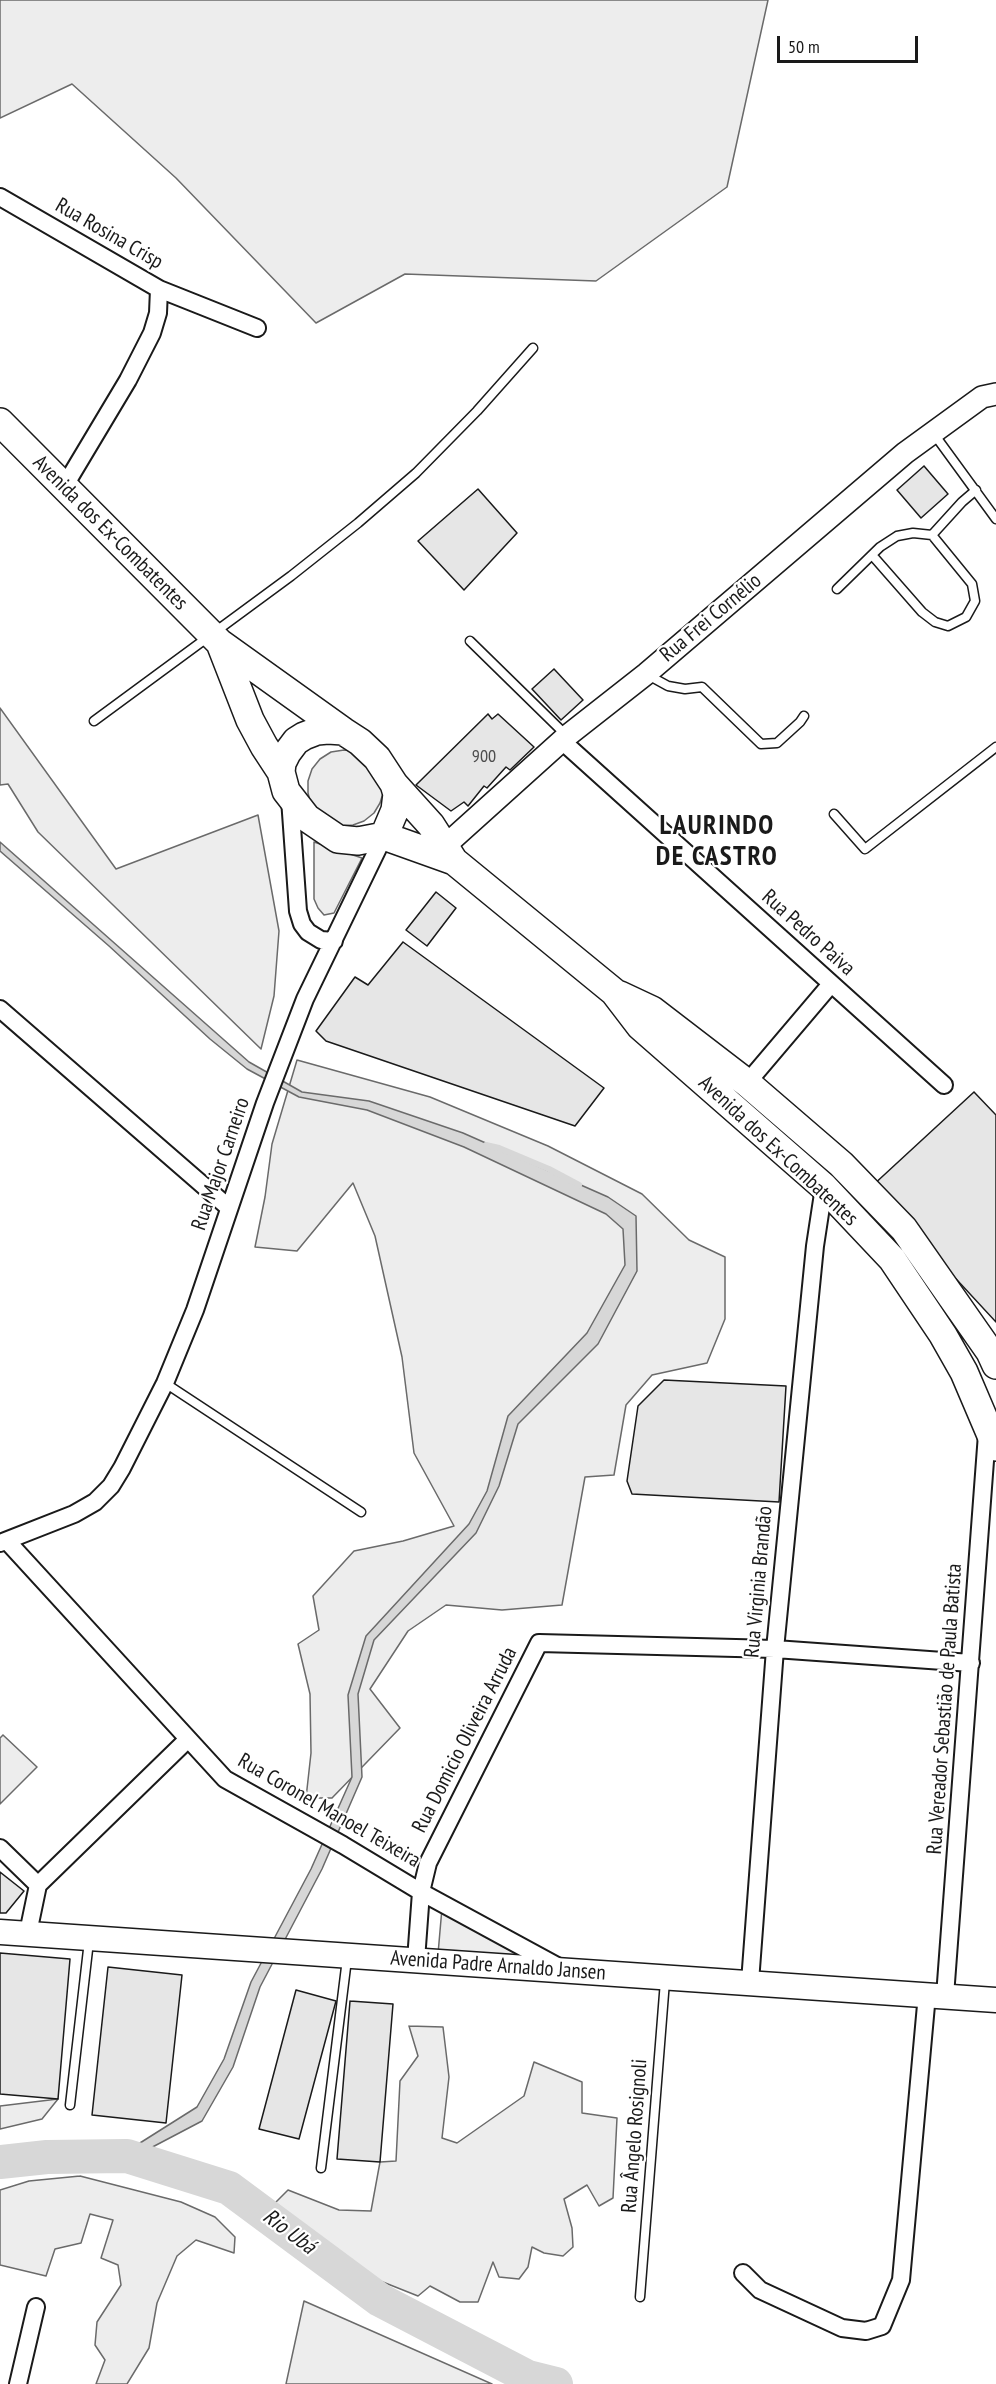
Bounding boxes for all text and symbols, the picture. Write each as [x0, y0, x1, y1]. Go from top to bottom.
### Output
scale bar [780, 24, 921, 62]
text: 50 m [788, 35, 820, 58]
street label: Rua Rosina Crisp [51, 193, 167, 275]
street label: Avenida dos Ex-Combatentes [27, 450, 193, 616]
street label: Rua Frei Cornélio [655, 568, 767, 668]
house number: 900 [472, 746, 496, 768]
district label: LAURINDO DE CASTRO [656, 810, 778, 873]
street label: Rua Pedro Paiva [756, 885, 860, 981]
street label: Avenida dos Ex-Combatentes [693, 1071, 863, 1231]
street label: Rua Major Carneiro [187, 1094, 255, 1234]
street label: Rua Virginia Brandão [740, 1505, 778, 1659]
street label: Rua Vereador Sebastião de Paula Batista [922, 1563, 968, 1855]
street label: Rua Domicio Oliveira Arruda [407, 1643, 523, 1837]
street label: Rua Coronel Manoel Teixeira [233, 1748, 425, 1874]
street label: Avenida Padre Arnaldo Jansen [390, 1946, 606, 1986]
street label: Rua Ângelo Rosignoli [617, 2058, 653, 2214]
water label: Rio Ubá [257, 2204, 321, 2260]

